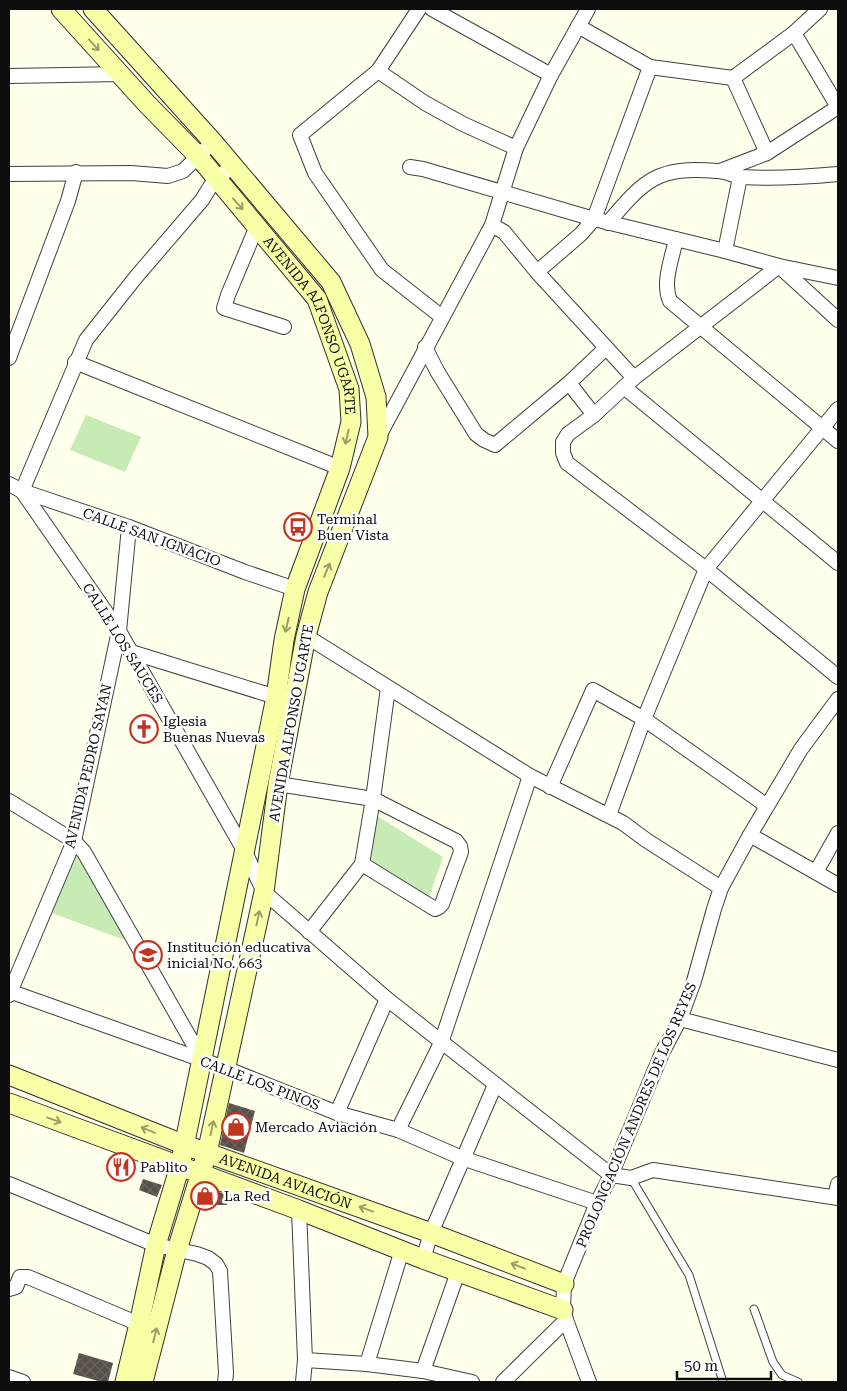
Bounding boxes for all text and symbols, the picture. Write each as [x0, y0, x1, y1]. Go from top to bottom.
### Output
one-way arrow [88, 38, 100, 51]
one-way arrow [232, 198, 244, 211]
street label: AVENIDA ALFONSO UGARTE [260, 233, 359, 415]
one-way arrow [342, 429, 351, 445]
street label: CALLE SAN IGNACIO [81, 505, 223, 569]
place label: Terminal Buen Vista [317, 511, 389, 543]
bus stop icon: Terminal Buen Vista [283, 512, 313, 542]
one-way arrow [322, 563, 332, 578]
street label: CALLE LOS SAUCES [80, 580, 167, 706]
one-way arrow [282, 616, 291, 632]
street label: AVENIDA ALFONSO UGARTE [266, 623, 316, 823]
street label: AVENIDA PEDRO SAYAN [61, 682, 115, 850]
place label: Iglesia Buenas Nuevas [163, 713, 265, 745]
church icon: Iglesia Buenas Nuevas [129, 714, 159, 744]
one-way arrow [254, 910, 263, 926]
place label: Institución educativa inicial No. 663 [167, 939, 311, 971]
school or university icon: Institución educativa inicial No. 663 [133, 940, 163, 970]
street label: PROLONGACIÓN ANDRES DE LOS REYES [573, 980, 699, 1250]
street label: CALLE LOS PINOS [198, 1053, 322, 1113]
shop icon: Mercado Aviación [221, 1112, 251, 1142]
one-way arrow [46, 1116, 62, 1125]
place label: Mercado Aviación [255, 1119, 377, 1135]
one-way arrow [208, 1120, 218, 1136]
one-way arrow [141, 1125, 156, 1134]
street label: AVENIDA AVIACIÓN [217, 1150, 354, 1212]
restaurant icon: Pablito [106, 1152, 136, 1182]
place label: Pablito [140, 1159, 188, 1175]
shop icon: La Red [190, 1181, 220, 1211]
place label: La Red [224, 1188, 270, 1204]
one-way arrow [359, 1204, 375, 1214]
one-way arrow [511, 1261, 526, 1270]
one-way arrow [151, 1328, 160, 1344]
scale bar [677, 1348, 771, 1380]
text: 50 m [684, 1357, 719, 1375]

